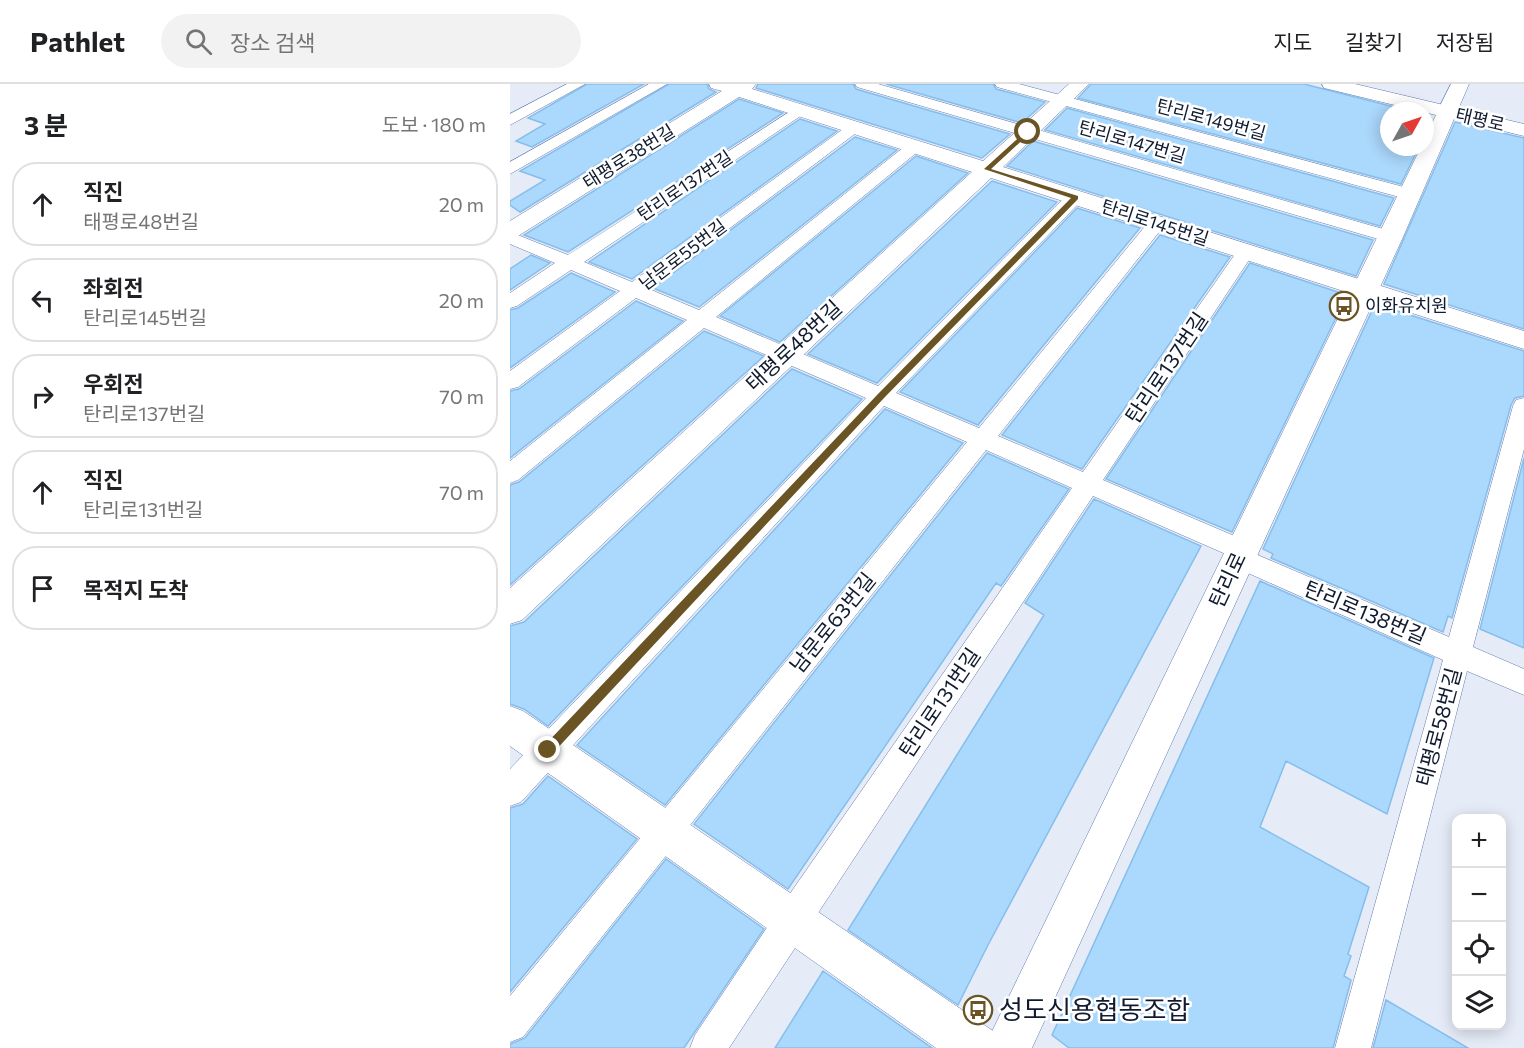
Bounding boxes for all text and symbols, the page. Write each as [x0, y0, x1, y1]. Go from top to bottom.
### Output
search box [161, 14, 581, 68]
text: Pathlet [30, 24, 125, 58]
icon: search [182, 25, 215, 58]
text: 장소 검색 [230, 29, 315, 56]
text: 지도 [1273, 29, 1312, 54]
text: 길찾기 [1345, 29, 1403, 54]
text: 저장됨 [1436, 29, 1494, 54]
street label: 탄리로149번길 [1154, 94, 1268, 144]
north arrow [1380, 102, 1434, 156]
street label: 태평로 [1454, 103, 1507, 135]
text: 3 분 [24, 109, 68, 140]
text: 도보 · 180 m [382, 112, 486, 136]
street label: 탄리로147번길 [1076, 115, 1188, 167]
route start [1014, 118, 1040, 144]
street label: 태평로38번길 [579, 119, 678, 193]
street label: 탄리로137번길 [633, 145, 736, 225]
text: 직진 [83, 178, 123, 205]
icon: ahead [26, 188, 59, 221]
text: 20 m [439, 192, 484, 216]
street label: 탄리로145번길 [1099, 194, 1212, 250]
text: 태평로48번길 [83, 209, 199, 233]
street label: 남문로55번길 [634, 214, 730, 294]
text: 좌회전 [83, 274, 144, 301]
icon: left [26, 284, 59, 317]
text: 20 m [439, 288, 484, 312]
bus stop icon: 이화유치원 [1328, 290, 1360, 322]
street label: 태평로48번길 [740, 294, 846, 396]
place label: 이화유치원 [1365, 294, 1448, 316]
text: 탄리로145번길 [83, 305, 207, 329]
street label: 탄리로137번길 [1119, 307, 1212, 427]
text: 우회전 [83, 370, 144, 397]
icon: right [26, 380, 59, 413]
text: 70 m [439, 384, 484, 408]
text: 탄리로137번길 [83, 401, 205, 425]
text: 직진 [83, 466, 123, 493]
icon: ahead [26, 476, 59, 509]
text: 70 m [439, 480, 484, 504]
text: 탄리로131번길 [83, 497, 204, 521]
street label: 탄리로 [1203, 548, 1250, 611]
street label: 남문로63번길 [784, 567, 880, 677]
icon: arrive [26, 572, 59, 605]
street label: 탄리로138번길 [1301, 575, 1430, 649]
text: 목적지 도착 [83, 576, 188, 603]
street label: 탄리로131번길 [893, 643, 985, 762]
street label: 태평로58번길 [1410, 665, 1465, 788]
route end [534, 736, 560, 762]
map controls [1452, 814, 1506, 1030]
button: + [1452, 814, 1506, 868]
button: − [1452, 868, 1506, 922]
button: locate [1452, 922, 1506, 976]
button: layers [1452, 976, 1506, 1030]
place label: 성도신용협동조합 [999, 993, 1190, 1024]
bus stop icon: 성도신용협동조합 [962, 994, 994, 1026]

